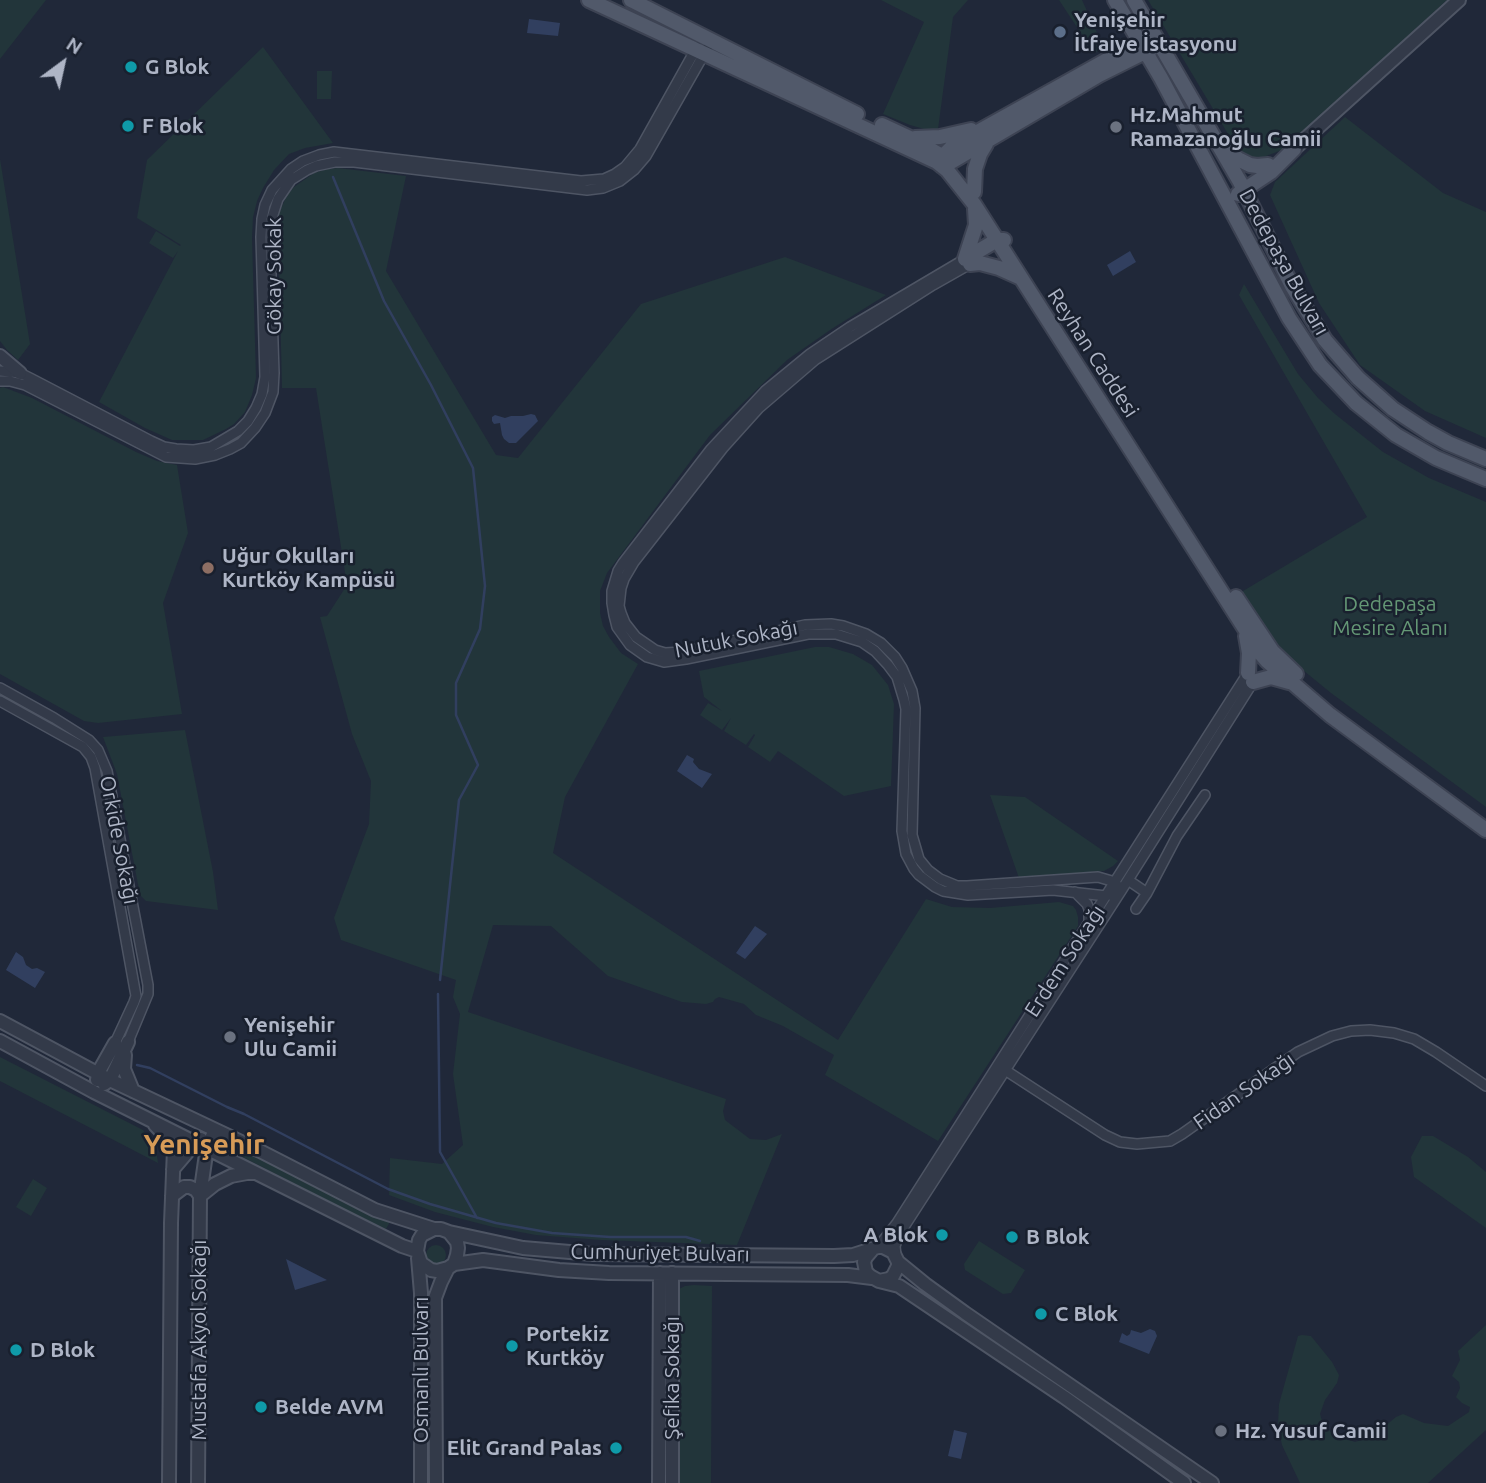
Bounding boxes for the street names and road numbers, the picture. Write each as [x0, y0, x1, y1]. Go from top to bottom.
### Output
street label: Dedepaşa Bulvarı [1233, 185, 1335, 339]
street label: Gökay Sokak [261, 217, 287, 335]
street label: Reyhan Caddesi [1042, 284, 1144, 422]
street label: Nutuk Sokağı [672, 615, 800, 663]
street label: Orkide Sokağı [94, 774, 144, 906]
street label: Erdem Sokağı [1019, 900, 1111, 1022]
street label: Fidan Sokağı [1188, 1047, 1300, 1135]
street label: Cumhuriyet Bulvarı [570, 1239, 750, 1267]
street label: Mustafa Akyol Sokağı [186, 1240, 212, 1440]
street label: Osmanlı Bulvarı [408, 1297, 434, 1443]
street label: Şefika Sokağı [659, 1316, 685, 1440]

